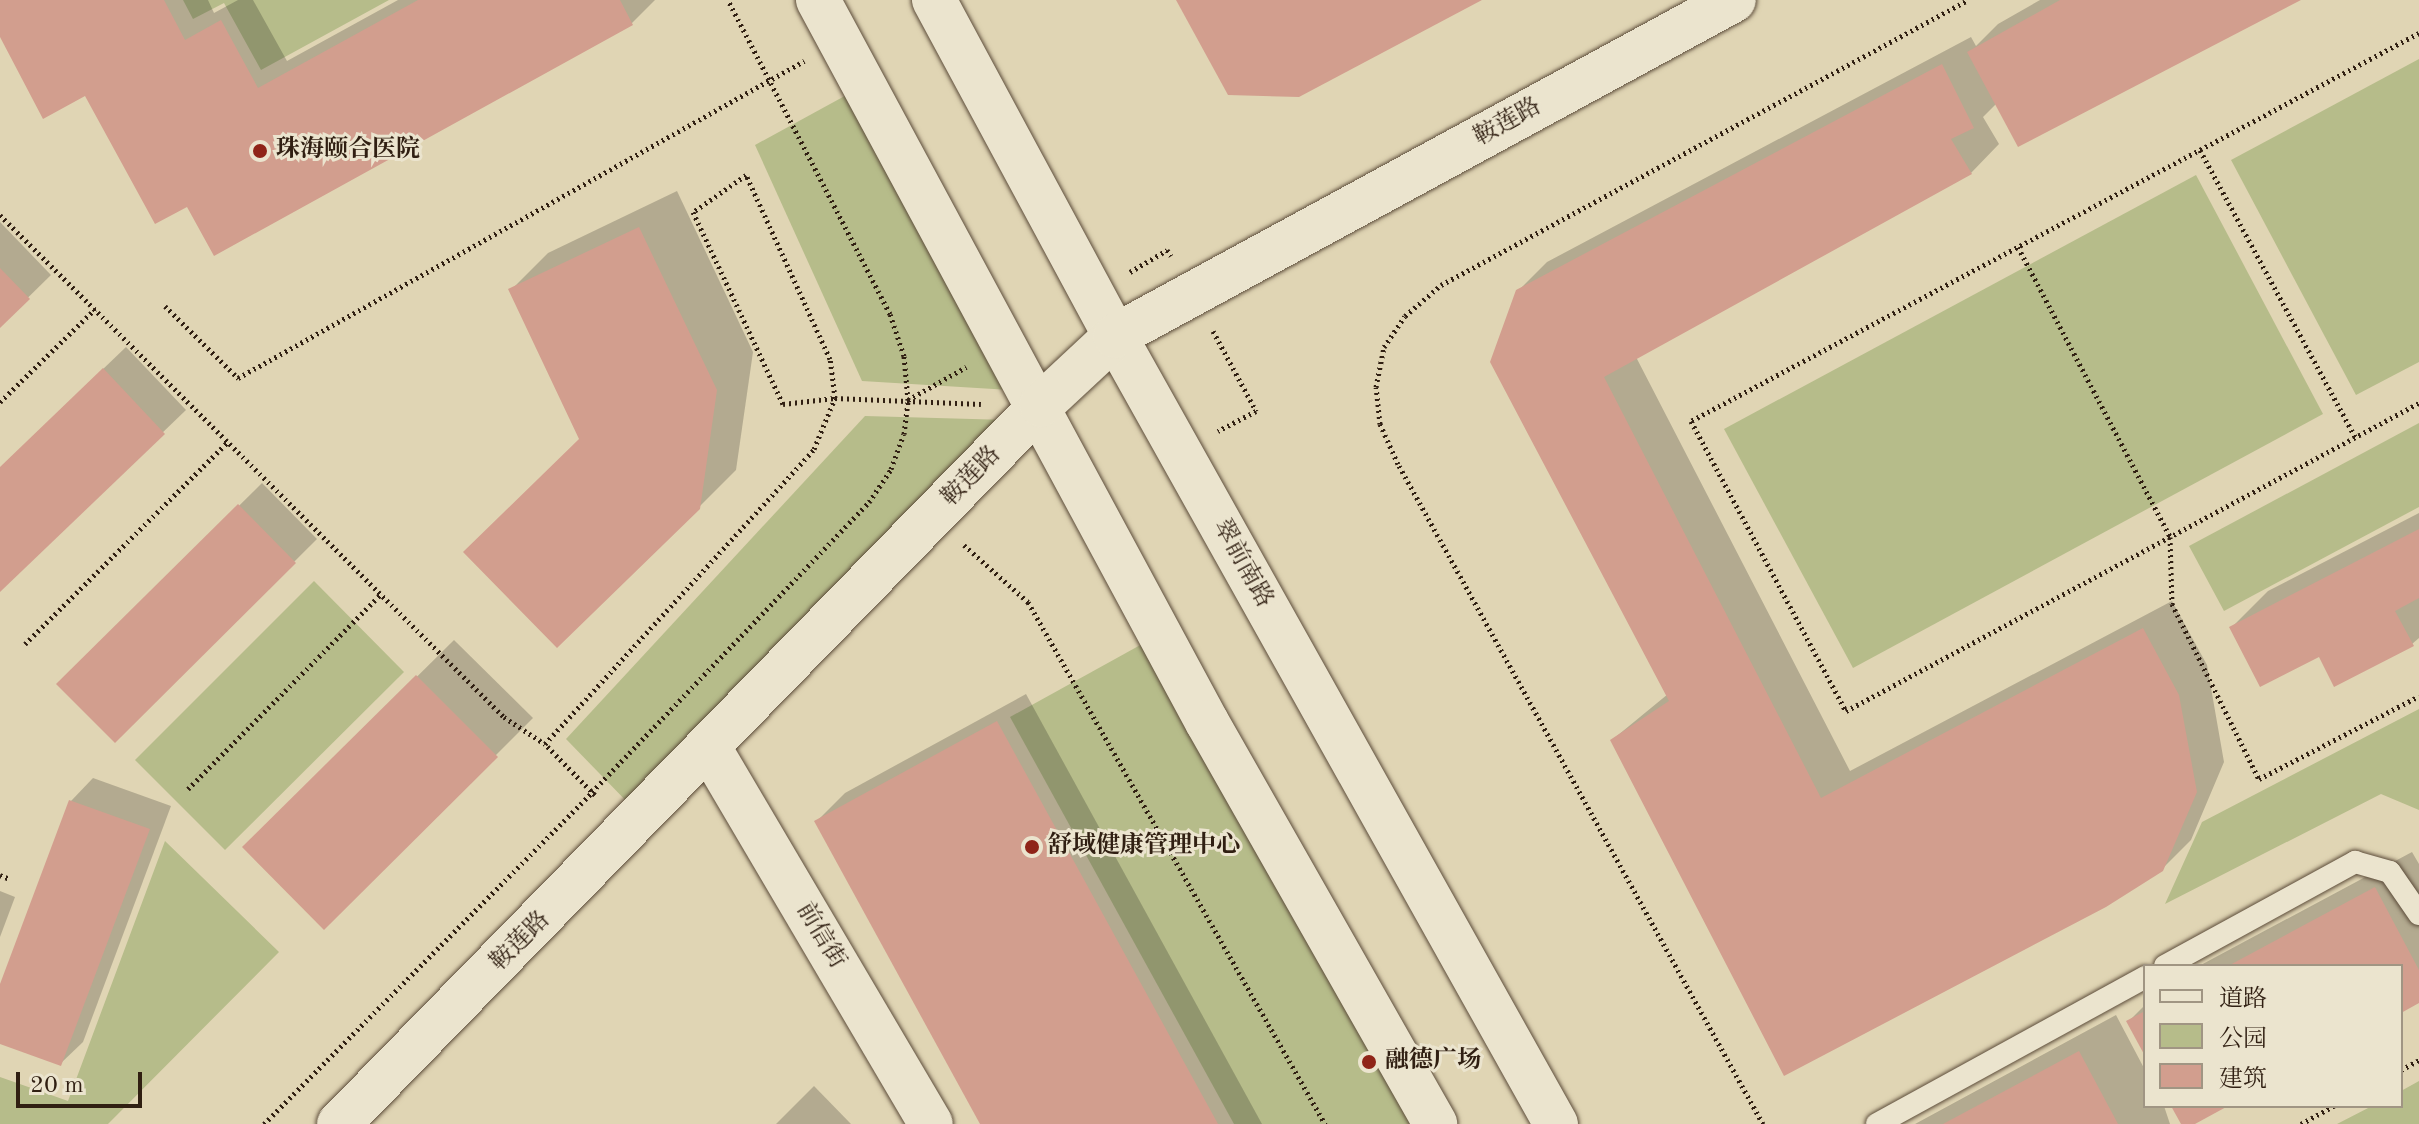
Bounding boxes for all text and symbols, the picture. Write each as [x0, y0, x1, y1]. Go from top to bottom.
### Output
street label: 鞍莲路 [1470, 93, 1546, 153]
place label: 珠海颐合医院 [276, 137, 420, 165]
marker: 珠海颐合医院 [251, 142, 269, 160]
street label: 鞍莲路 [937, 441, 1007, 513]
street label: 翠前南路 [1206, 515, 1278, 613]
place label: 舒域健康管理中心 [1048, 833, 1240, 861]
marker: 舒域健康管理中心 [1023, 838, 1041, 856]
street label: 前信街 [789, 898, 851, 974]
street label: 鞍莲路 [485, 906, 557, 978]
legend [2143, 964, 2403, 1108]
text: 道路 [2219, 988, 2267, 1012]
text: 公园 [2219, 1028, 2267, 1052]
place label: 融德广场 [1385, 1048, 1481, 1076]
marker: 融德广场 [1360, 1053, 1378, 1071]
scale bar [20, 1056, 146, 1106]
text: 建筑 [2219, 1068, 2267, 1092]
text: 20 m [30, 1074, 84, 1098]

